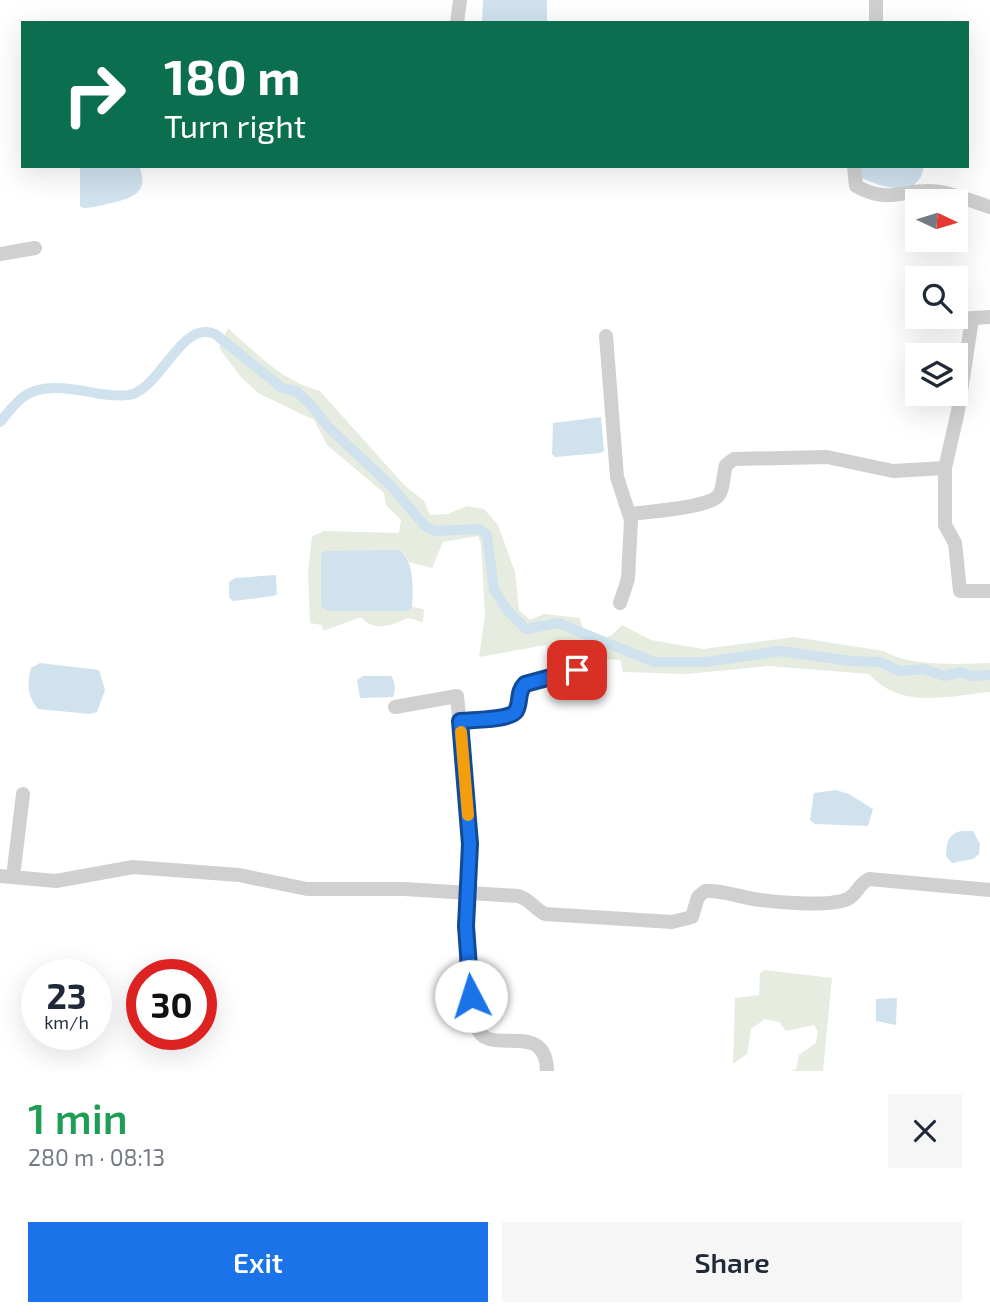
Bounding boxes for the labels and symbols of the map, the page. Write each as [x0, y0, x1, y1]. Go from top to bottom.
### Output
north arrow [905, 189, 968, 252]
pin [547, 640, 607, 700]
speed limit sign: 30 [126, 959, 217, 1050]
position arrow [434, 959, 508, 1033]

